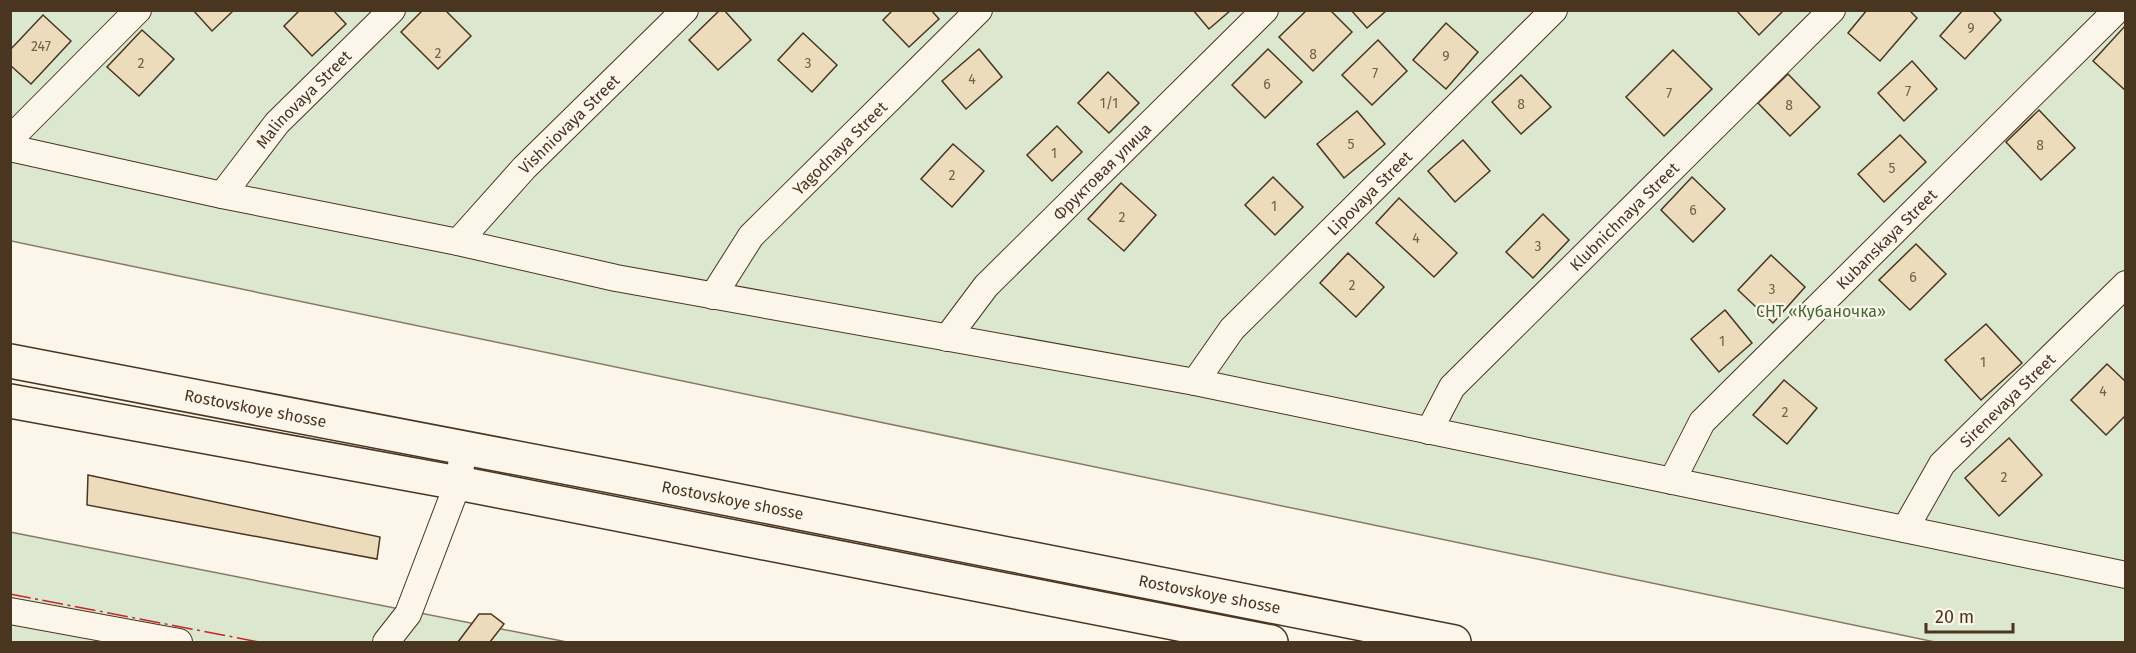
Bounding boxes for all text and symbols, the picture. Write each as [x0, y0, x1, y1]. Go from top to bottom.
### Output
house number: 9 [1967, 20, 1975, 37]
house number: 247 [31, 38, 51, 55]
house number: 2 [435, 45, 442, 62]
street label: Malinovaya Street [252, 46, 355, 152]
house number: 8 [1309, 46, 1317, 63]
house number: 9 [1442, 48, 1450, 65]
house number: 2 [138, 55, 145, 72]
house number: 3 [805, 55, 812, 72]
house number: 7 [1372, 65, 1378, 82]
street label: Vishniovaya Street [515, 70, 623, 178]
house number: 4 [968, 71, 976, 88]
house number: 6 [1263, 76, 1271, 93]
house number: 7 [1905, 83, 1911, 100]
house number: 7 [1666, 85, 1672, 102]
house number: 1/1 [1100, 95, 1118, 112]
house number: 8 [1517, 96, 1525, 113]
street label: Yagodnaya Street [789, 97, 891, 199]
house number: 8 [1785, 97, 1793, 114]
street label: Фруктовая улица [1049, 119, 1155, 224]
house number: 5 [1347, 136, 1355, 153]
house number: 8 [2036, 137, 2044, 154]
house number: 1 [1051, 145, 1057, 162]
street label: Lipovaya Street [1323, 147, 1416, 239]
street label: Klubnichnaya Street [1566, 158, 1683, 274]
house number: 5 [1888, 160, 1896, 177]
house number: 2 [949, 167, 956, 184]
street label: Kubanskaya Street [1832, 185, 1941, 293]
house number: 1 [1271, 198, 1277, 215]
house number: 6 [1689, 202, 1697, 219]
house number: 2 [1119, 209, 1126, 226]
house number: 4 [1412, 230, 1420, 247]
house number: 3 [1535, 238, 1542, 255]
house number: 6 [1909, 269, 1917, 286]
house number: 2 [1349, 277, 1356, 294]
house number: 3 [1769, 281, 1776, 298]
park label: СНТ «Кубаночка» [1756, 302, 1886, 321]
house number: 1 [1719, 333, 1725, 350]
street label: Sirenevaya Street [1956, 349, 2059, 451]
house number: 1 [1980, 354, 1986, 371]
house number: 4 [2099, 383, 2107, 400]
street label: Rostovskoye shosse [183, 385, 328, 431]
house number: 2 [1782, 404, 1789, 421]
house number: 2 [2001, 469, 2008, 486]
street label: Rostovskoye shosse [660, 476, 805, 523]
street label: Rostovskoye shosse [1137, 571, 1282, 617]
scale bar [1926, 596, 2013, 634]
text: 20 m [1935, 606, 1974, 628]

